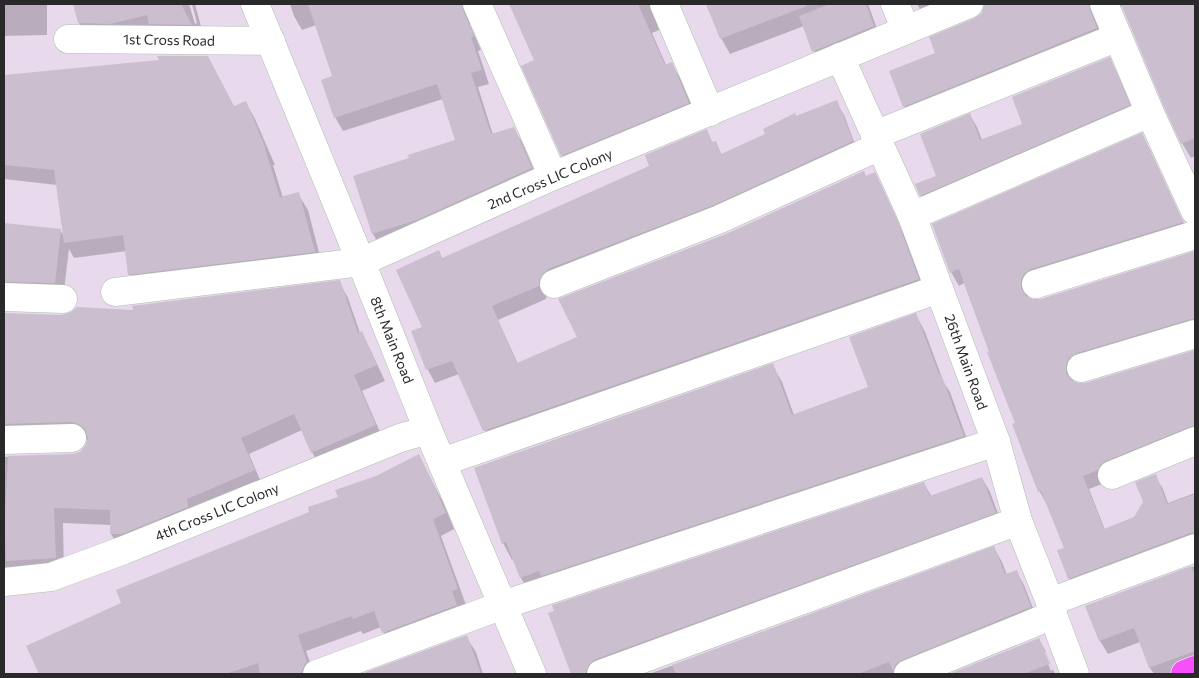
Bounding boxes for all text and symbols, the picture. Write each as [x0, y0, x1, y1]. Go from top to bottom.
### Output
street label: 1st Cross Road [123, 30, 215, 49]
street label: 2nd Cross LIC Colony [485, 144, 615, 213]
street label: 8th Main Road [367, 294, 418, 386]
street label: 26th Main Road [941, 312, 992, 412]
street label: 4th Cross LIC Colony [152, 479, 281, 544]

